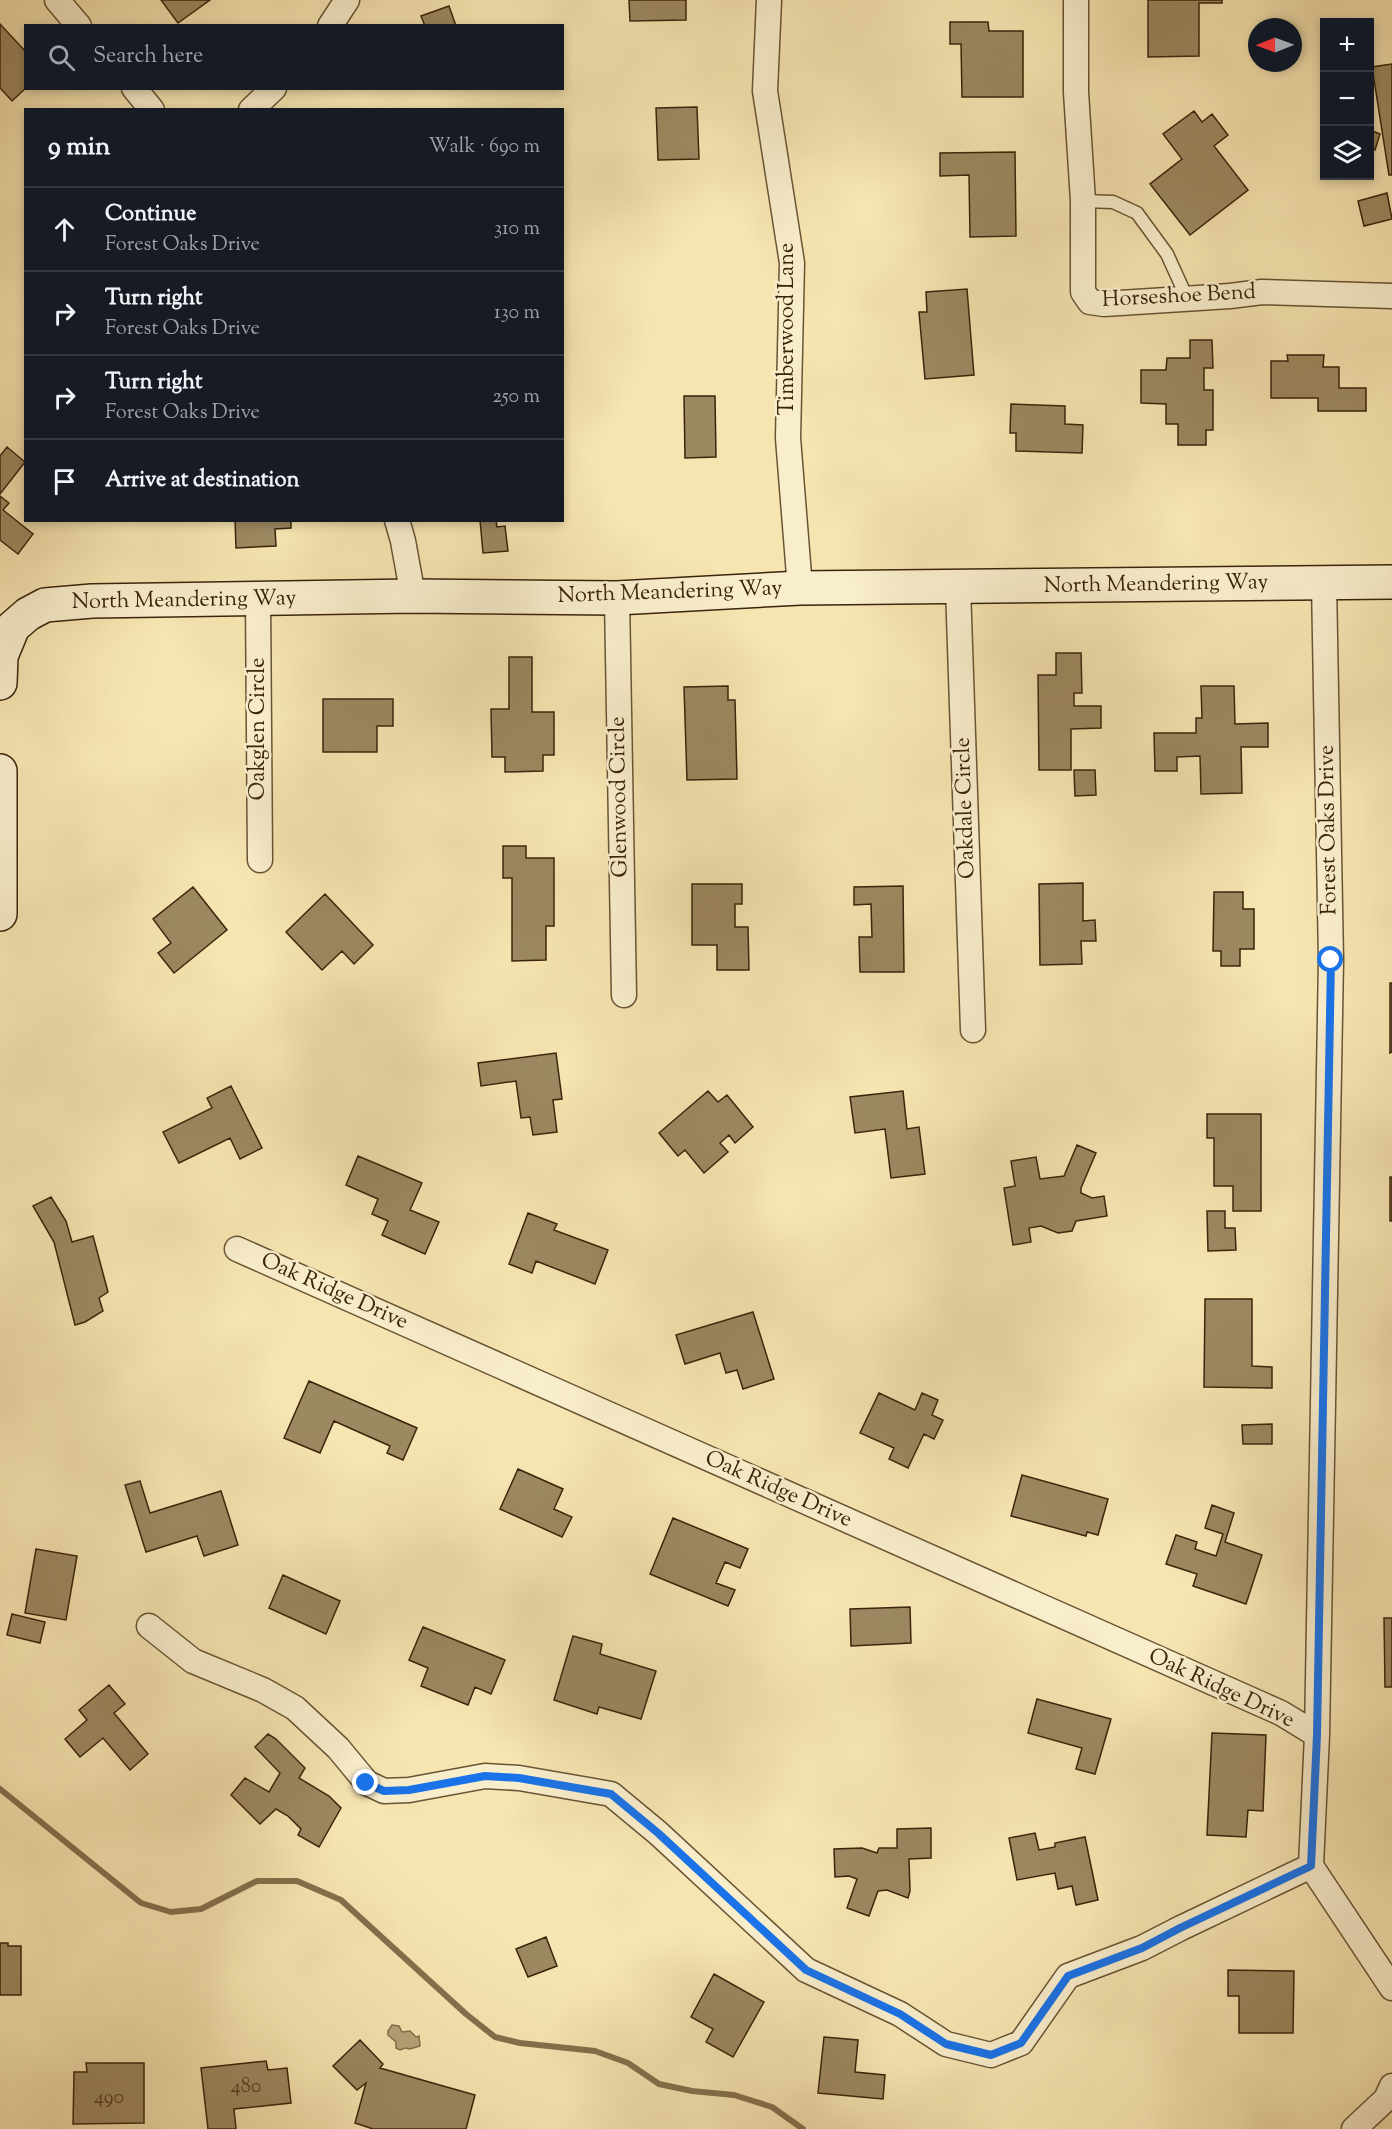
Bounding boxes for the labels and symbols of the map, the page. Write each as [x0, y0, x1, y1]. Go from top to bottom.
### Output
north arrow [1248, 18, 1302, 72]
street label: Timberwood Lane [772, 243, 804, 415]
street label: Horseshoe Bend [1101, 277, 1257, 317]
street label: North Meandering Way [1043, 567, 1269, 603]
street label: North Meandering Way [557, 573, 783, 613]
street label: North Meandering Way [71, 583, 297, 619]
street label: Oakglen Circle [243, 658, 275, 800]
street label: Glenwood Circle [603, 716, 637, 878]
street label: Oakdale Circle [948, 737, 984, 879]
street label: Forest Oaks Drive [1312, 745, 1346, 915]
route start [1317, 946, 1343, 972]
street label: Oak Ridge Drive [255, 1245, 413, 1339]
street label: Oak Ridge Drive [699, 1443, 857, 1537]
street label: Oak Ridge Drive [1143, 1641, 1299, 1737]
route end [352, 1769, 378, 1795]
house number: 480 [231, 2073, 261, 2102]
house number: 490 [94, 2084, 124, 2113]

